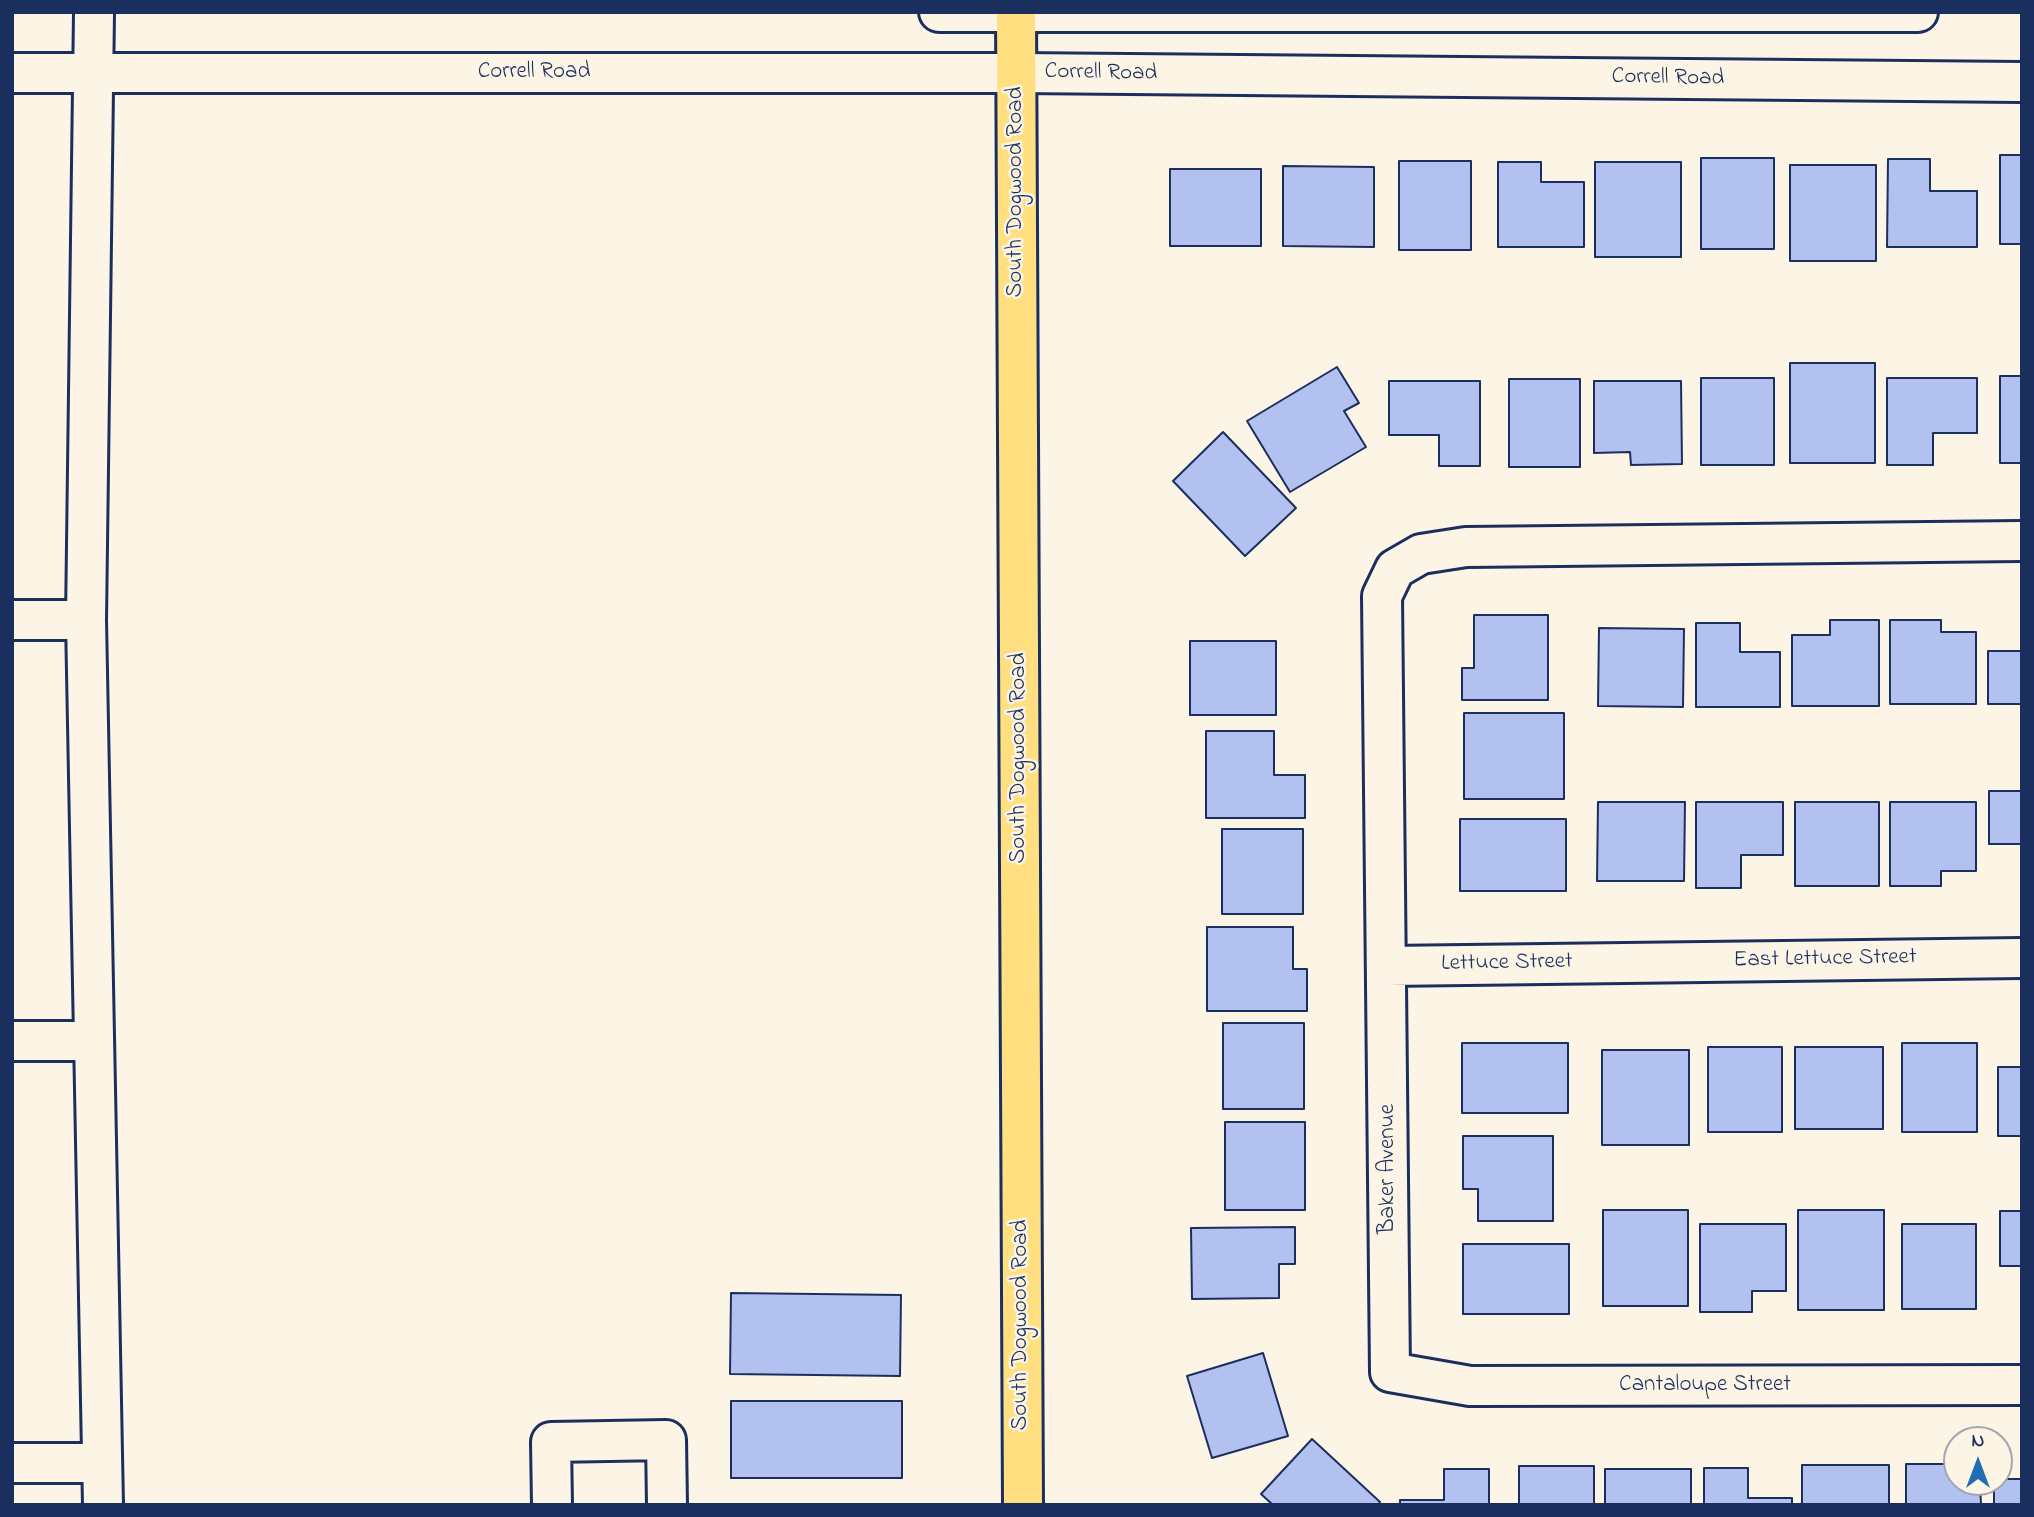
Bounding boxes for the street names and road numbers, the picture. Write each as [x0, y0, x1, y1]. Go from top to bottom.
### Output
street label: Correll Road [478, 59, 590, 87]
street label: Correll Road [1044, 59, 1158, 89]
street label: Correll Road [1611, 64, 1725, 94]
street label: South Dogwood Road [1003, 87, 1031, 297]
street label: South Dogwood Road [1006, 653, 1034, 863]
street label: East Lettuce Street [1733, 945, 1917, 975]
street label: Lettuce Street [1441, 949, 1573, 979]
street label: Baker Avenue [1375, 1104, 1403, 1234]
street label: South Dogwood Road [1008, 1220, 1036, 1430]
street label: Cantaloupe Street [1619, 1372, 1791, 1400]

